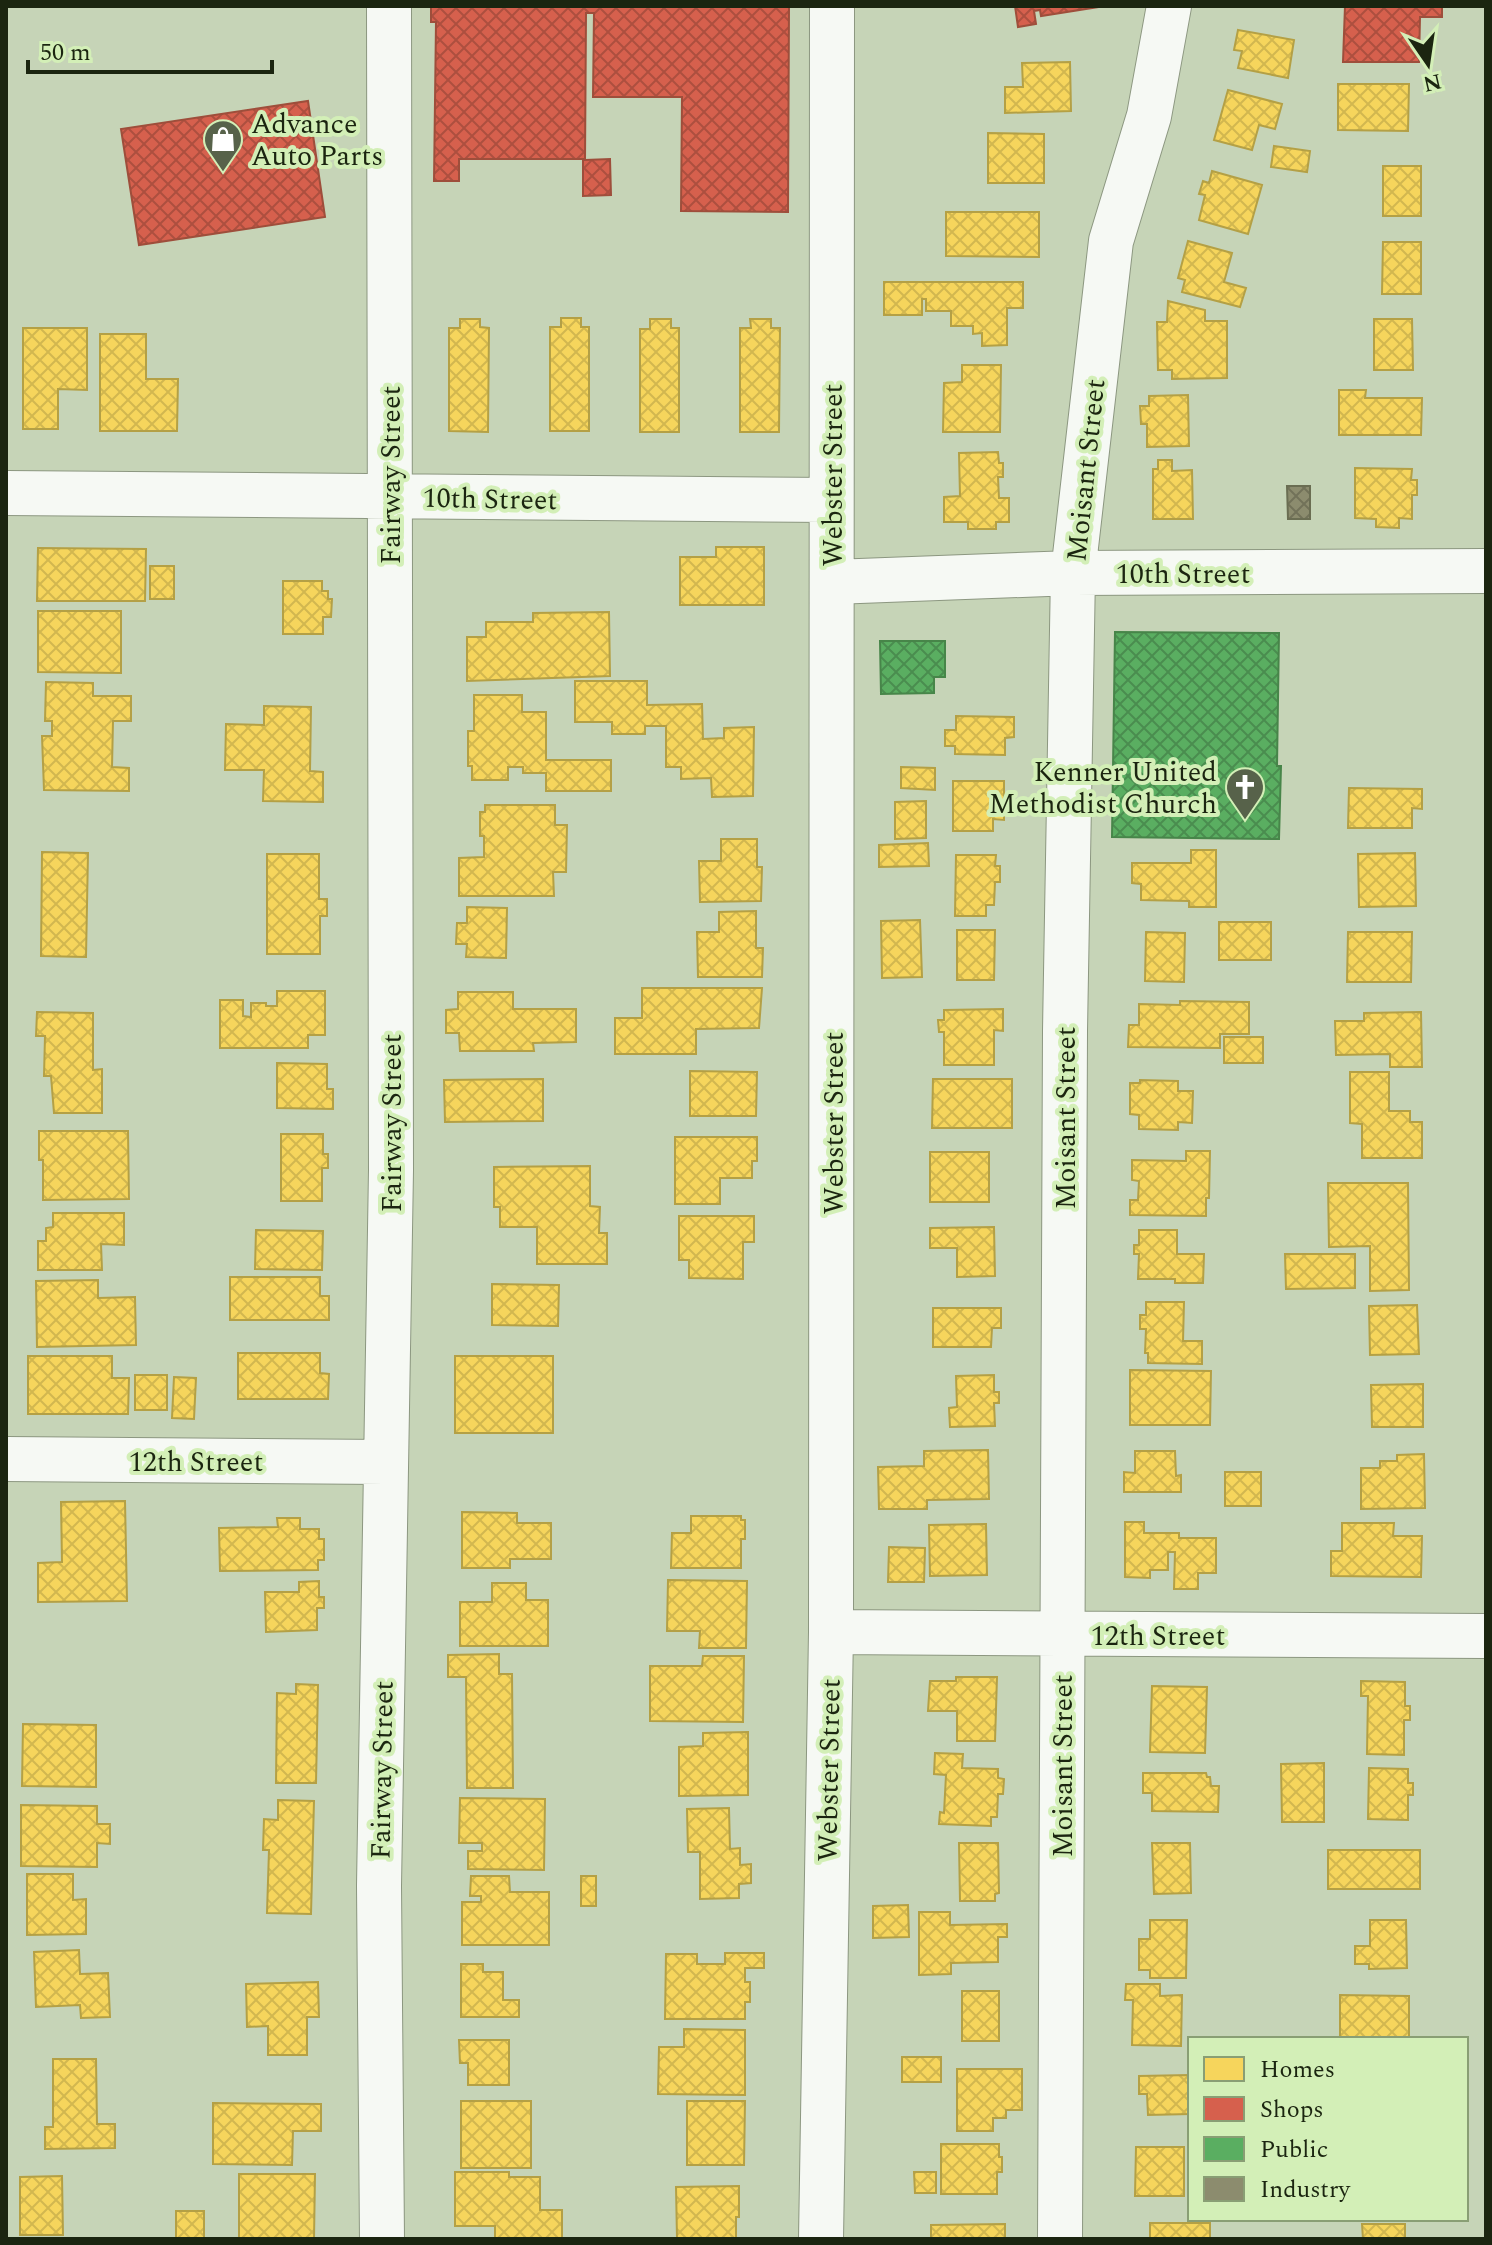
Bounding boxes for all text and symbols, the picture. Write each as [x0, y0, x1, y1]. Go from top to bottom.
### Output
scale bar [28, 24, 272, 74]
north arrow [1388, 24, 1468, 104]
text: 50 m [40, 35, 91, 71]
text: N [1420, 64, 1445, 100]
place label: Advance Auto Parts [251, 103, 383, 178]
shop icon: Advance Auto Parts [202, 118, 244, 173]
street label: Moisant Street [1056, 377, 1117, 564]
street label: Webster Street [812, 383, 855, 567]
street label: Fairway Street [370, 386, 413, 564]
street label: 10th Street [422, 477, 558, 522]
street label: 10th Street [1116, 553, 1250, 596]
place label: Kenner United Methodist Church [989, 751, 1217, 826]
church icon: Kenner United Methodist Church [1224, 766, 1266, 821]
street label: Moisant Street [1045, 1026, 1088, 1210]
street label: Webster Street [813, 1031, 856, 1215]
street label: Fairway Street [371, 1034, 414, 1212]
street label: 12th Street [129, 1441, 263, 1484]
street label: 12th Street [1091, 1615, 1225, 1658]
street label: Moisant Street [1042, 1674, 1085, 1858]
street label: Webster Street [806, 1678, 853, 1862]
street label: Fairway Street [359, 1680, 406, 1860]
legend [1188, 2037, 1468, 2221]
text: Homes [1260, 2052, 1335, 2088]
text: Shops [1260, 2092, 1324, 2128]
text: Public [1260, 2132, 1328, 2168]
text: Industry [1260, 2172, 1352, 2208]

